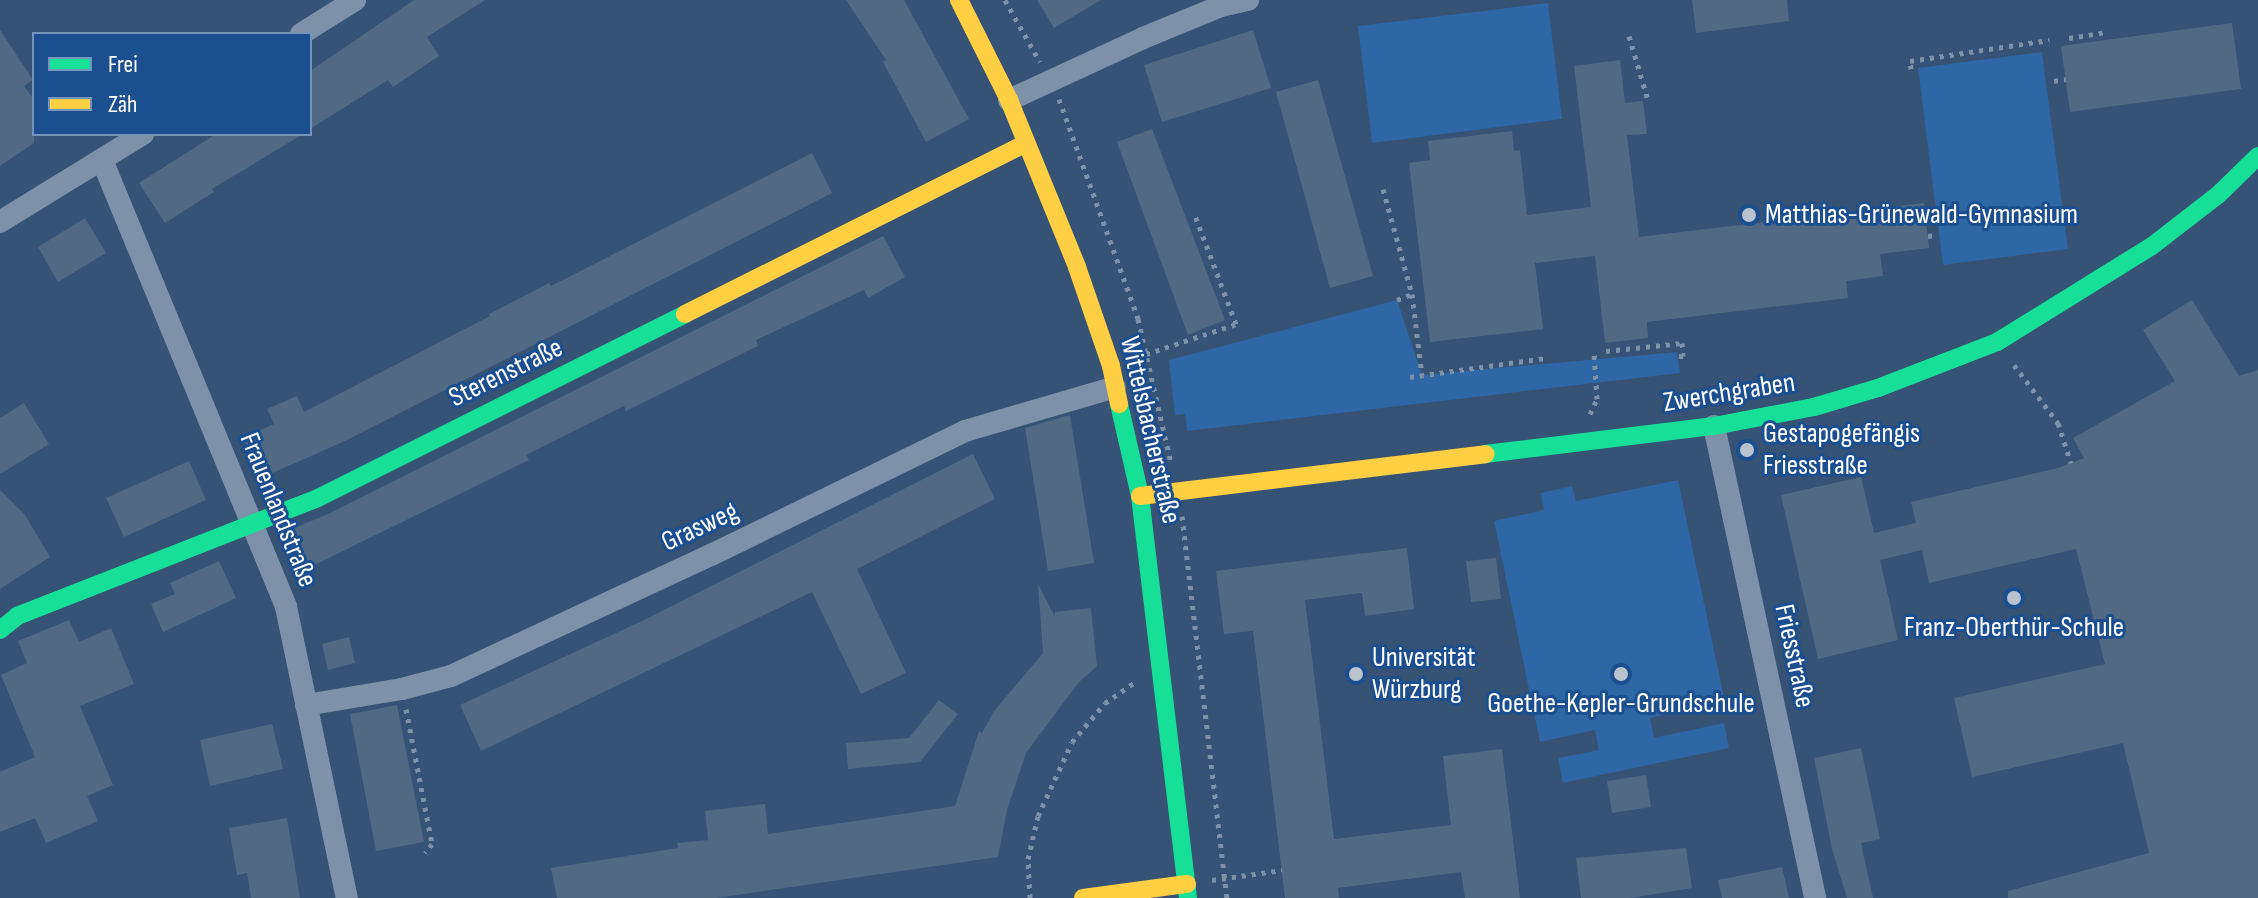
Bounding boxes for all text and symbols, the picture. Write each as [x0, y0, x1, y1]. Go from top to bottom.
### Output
legend [32, 32, 312, 136]
text: Frei [108, 50, 138, 79]
text: Zäh [108, 90, 137, 119]
place label: Matthias-Grünewald-Gymnasium [1765, 198, 2078, 232]
marker: Matthias-Grünewald-Gymnasium [1740, 206, 1758, 224]
street label: Sterenstraße [444, 331, 568, 415]
street label: Wittelsbacherstraße [1112, 333, 1188, 527]
street label: Zwerchgraben [1661, 366, 1797, 420]
place label: Gestapogefängis Friesstraße [1763, 417, 1920, 483]
street label: Frauenlandstraße [232, 428, 324, 592]
marker: Gestapogefängis Friesstraße [1738, 441, 1756, 459]
street label: Grasweg [656, 495, 744, 559]
marker: Franz-Oberthür-Schule [2005, 589, 2023, 607]
street label: Friesstraße [1767, 601, 1821, 711]
place label: Franz-Oberthür-Schule [1904, 611, 2124, 645]
place label: Universität Würzburg [1372, 641, 1476, 707]
marker: Universität Würzburg [1347, 665, 1365, 683]
marker: Goethe-Kepler-Grundschule [1612, 665, 1630, 683]
place label: Goethe-Kepler-Grundschule [1487, 687, 1755, 721]

